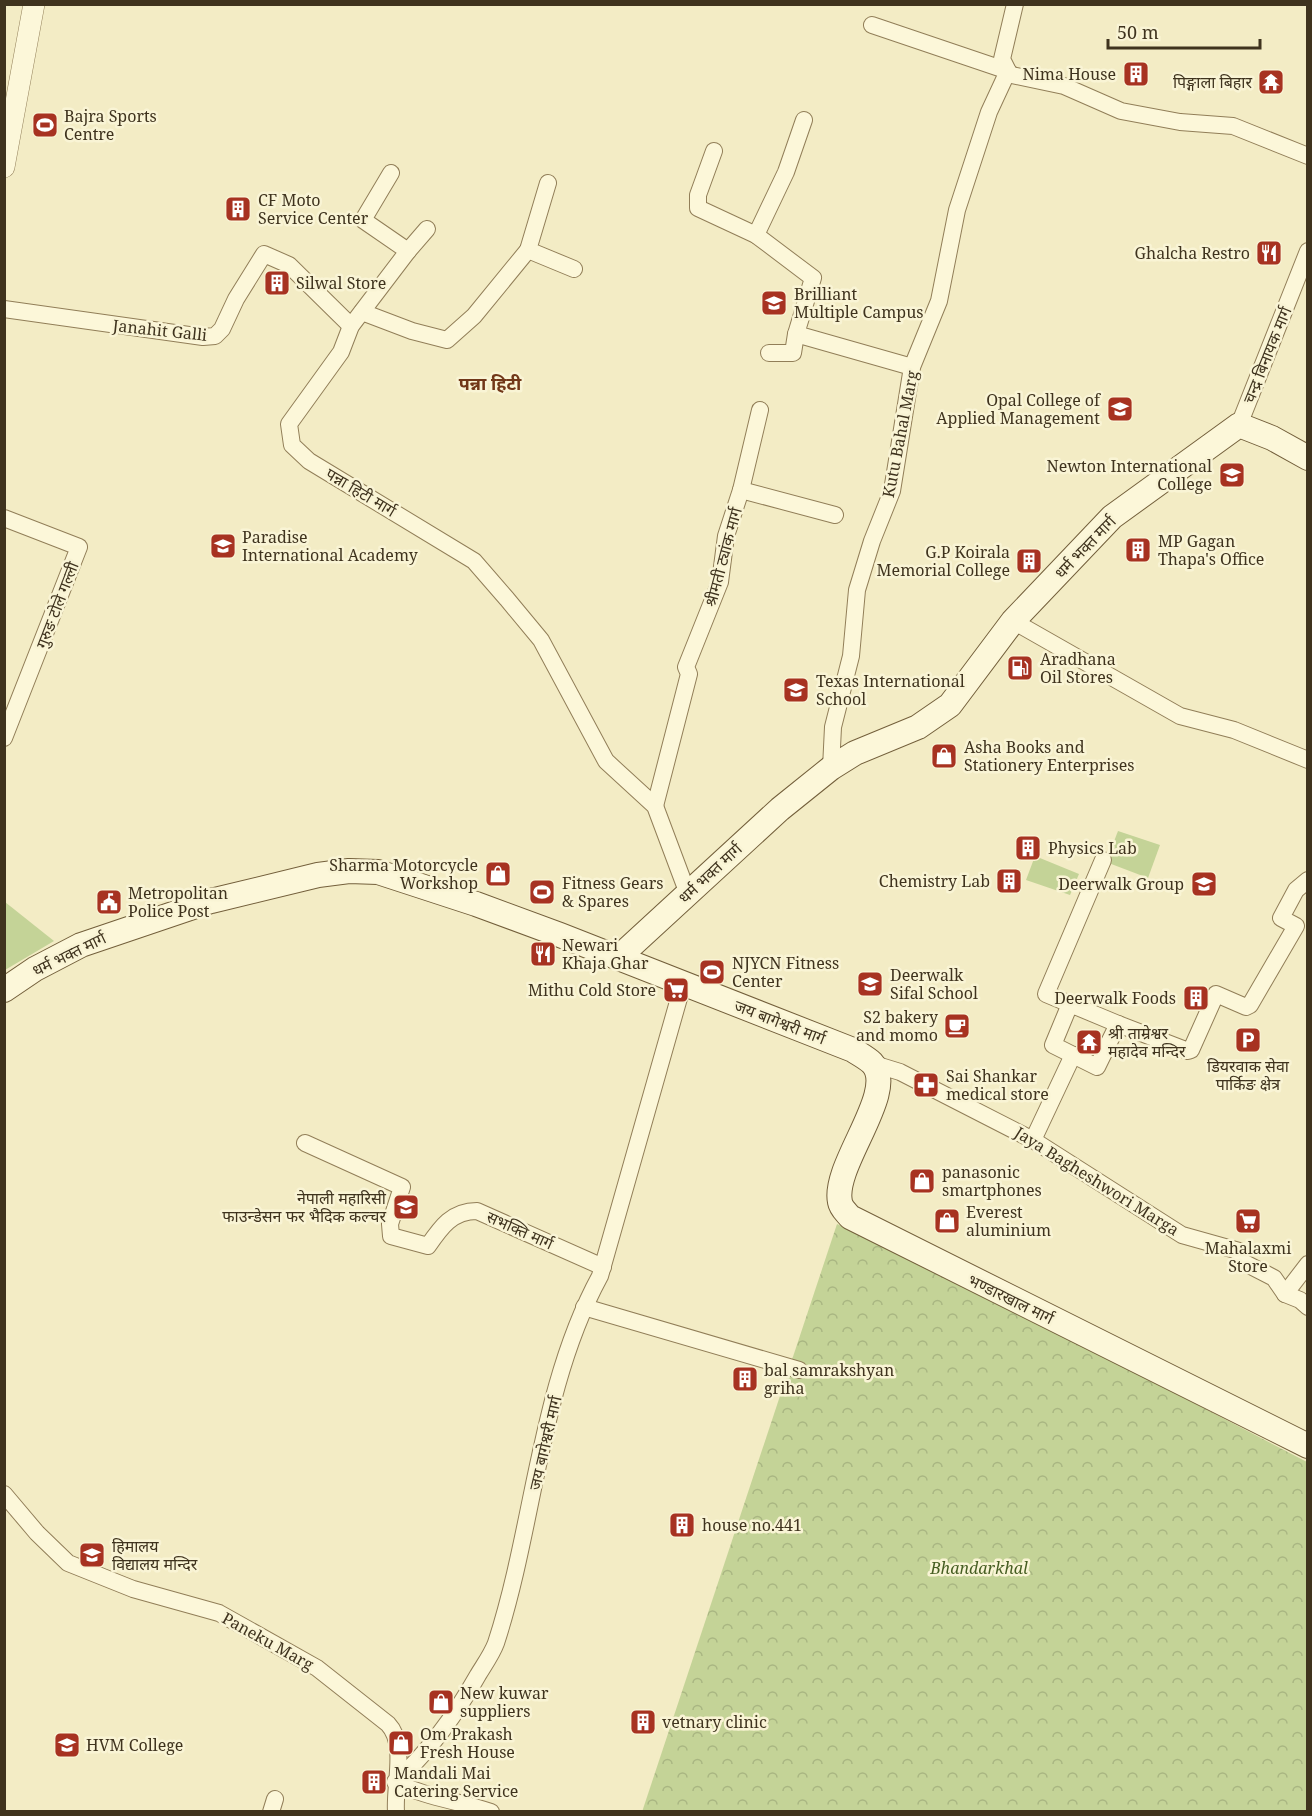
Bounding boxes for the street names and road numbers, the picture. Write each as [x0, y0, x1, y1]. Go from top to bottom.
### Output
street label: चन्द्र बिनायक मार्ग [1238, 302, 1297, 407]
street label: Janahit Galli [111, 314, 208, 346]
street label: Kutu Bahal Marg [877, 368, 923, 499]
street label: पन्ना हिटी मार्ग [322, 462, 401, 522]
street label: श्रीमती ट्यांक मार्ग [699, 504, 747, 609]
street label: धर्म भक्त मार्ग [1050, 510, 1121, 583]
street label: गुरुङ टोले गल्ली [30, 558, 84, 652]
street label: धर्म भक्त मार्ग [673, 837, 747, 908]
street label: धर्म भक्त मार्ग [28, 926, 110, 981]
street label: जय बागेश्वरी मार्ग [731, 994, 830, 1050]
street label: Jaya Bagheshwori Marga [1010, 1121, 1183, 1241]
street label: सभक्ति मार्ग [483, 1206, 558, 1255]
street label: भण्डारखाल मार्ग [964, 1269, 1059, 1330]
street label: जय बागेश्वरी मार्ग [523, 1393, 567, 1492]
street label: Paneku Marg [218, 1607, 318, 1675]

